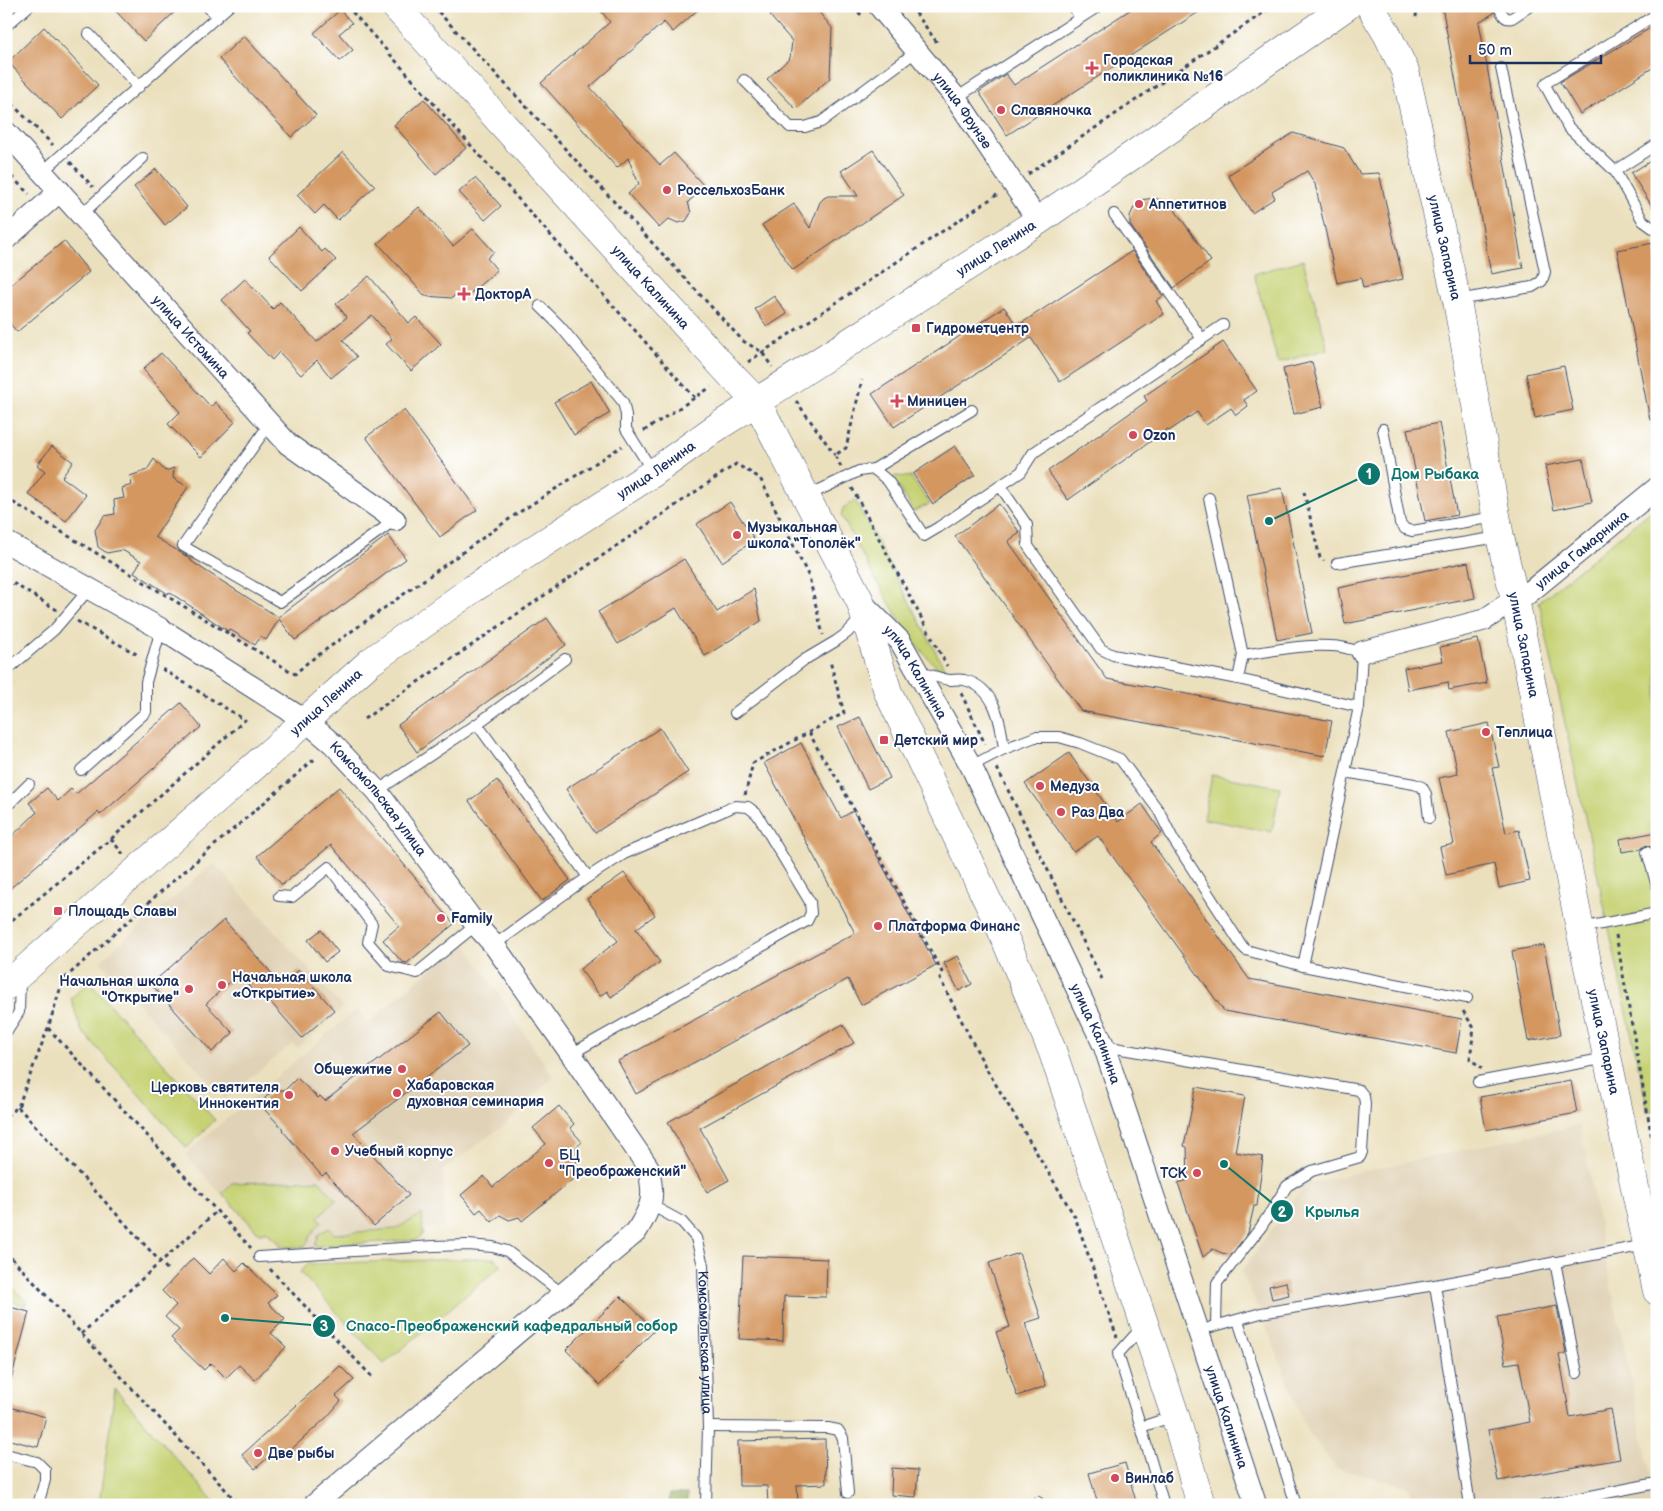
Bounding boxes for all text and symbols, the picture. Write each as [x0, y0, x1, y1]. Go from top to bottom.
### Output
scale bar [1470, 32, 1602, 64]
text: 50 m [1478, 41, 1512, 60]
place label: Городская поликлиника №16 [1103, 52, 1223, 85]
marker: Городская поликлиника №16 [1085, 61, 1099, 75]
street label: улица Фрунзе [929, 69, 996, 152]
place label: Славяночка [1011, 102, 1092, 119]
marker: Славяночка [995, 104, 1007, 116]
place label: РоссельхозБанк [677, 182, 785, 199]
marker: РоссельхозБанк [661, 184, 673, 196]
street label: улица Запарина [1424, 194, 1465, 303]
place label: Аппетитнов [1148, 196, 1227, 213]
marker: Аппетитнов [1133, 198, 1145, 210]
street label: улица Ленина [953, 216, 1040, 280]
street label: улица Калинина [608, 242, 693, 333]
place label: ДокторА [475, 286, 531, 303]
marker: ДокторА [457, 287, 471, 301]
street label: улица Истомина [149, 292, 233, 383]
place label: Гидрометцентр [926, 320, 1030, 337]
marker: Гидрометцентр [910, 322, 922, 334]
place label: Миницен [907, 393, 967, 410]
marker: Миницен [891, 395, 903, 407]
place label: Ozon [1143, 427, 1176, 444]
marker: Ozon [1127, 429, 1139, 441]
street label: улица Ленина [614, 437, 699, 503]
callout: Дом Рыбака [1356, 459, 1489, 489]
text: 1 [1366, 465, 1372, 484]
text: Дом Рыбака [1391, 465, 1479, 484]
street label: улица Гамарника [1532, 506, 1633, 593]
place label: Музыкальная школа “Тополёк" [747, 519, 861, 552]
marker: Музыкальная школа “Тополёк" [731, 529, 743, 541]
street label: улица Запарина [1505, 590, 1542, 700]
street label: улица Калинина [880, 622, 951, 723]
street label: улица Ленина [287, 665, 366, 739]
place label: Теплица [1496, 724, 1554, 741]
marker: Теплица [1480, 726, 1492, 738]
place label: Детский мир [894, 732, 979, 749]
marker: Детский мир [878, 734, 890, 746]
street label: Комсомольская улица [326, 738, 431, 860]
place label: Медуза [1050, 778, 1100, 795]
marker: Медуза [1034, 780, 1046, 792]
place label: Раз Два [1071, 804, 1125, 821]
marker: Раз Два [1055, 806, 1067, 818]
place label: Площадь Славы [68, 903, 177, 920]
marker: Площадь Славы [52, 905, 64, 917]
place label: Family [451, 910, 493, 927]
marker: Family [435, 912, 447, 924]
place label: Платформа Финанс [888, 918, 1020, 935]
marker: Платформа Финанс [872, 920, 884, 932]
place label: Начальная школа «Открытие» [232, 969, 353, 1002]
place label: Начальная школа "Открытие" [59, 973, 180, 1006]
marker: Начальная школа «Открытие» [216, 979, 228, 991]
street label: улица Калинина [1067, 981, 1124, 1087]
marker: Начальная школа "Открытие" [183, 983, 195, 995]
street label: улица Запарина [1584, 988, 1623, 1097]
place label: Общежитие [314, 1061, 392, 1078]
marker: Общежитие [396, 1063, 408, 1075]
place label: Хабаровская духовная семинария [406, 1077, 544, 1110]
place label: Церковь святителя Иннокентия [151, 1079, 279, 1112]
marker: Хабаровская духовная семинария [391, 1087, 403, 1099]
marker: Церковь святителя Иннокентия [283, 1089, 295, 1101]
place label: Учебный корпус [345, 1143, 453, 1160]
marker: Учебный корпус [329, 1145, 341, 1157]
place label: БЦ "Преображенский" [559, 1147, 686, 1180]
marker: БЦ "Преображенский" [543, 1157, 555, 1169]
place label: ТСК [1160, 1165, 1188, 1182]
marker: ТСК [1191, 1167, 1203, 1179]
callout: Крылья [1269, 1196, 1369, 1226]
text: 2 [1278, 1203, 1287, 1222]
text: Крылья [1305, 1203, 1359, 1222]
street label: Комсомольская улица [694, 1270, 716, 1415]
callout: Спасо-Преображенский кафедральный собор [311, 1311, 688, 1341]
text: 3 [320, 1317, 329, 1336]
text: Спасо-Преображенский кафедральный собор [346, 1317, 678, 1336]
street label: улица Калинина [1201, 1363, 1252, 1471]
place label: Две рыбы [268, 1445, 334, 1462]
marker: Две рыбы [252, 1447, 264, 1459]
place label: Винлаб [1125, 1470, 1174, 1487]
marker: Винлаб [1109, 1472, 1121, 1484]

